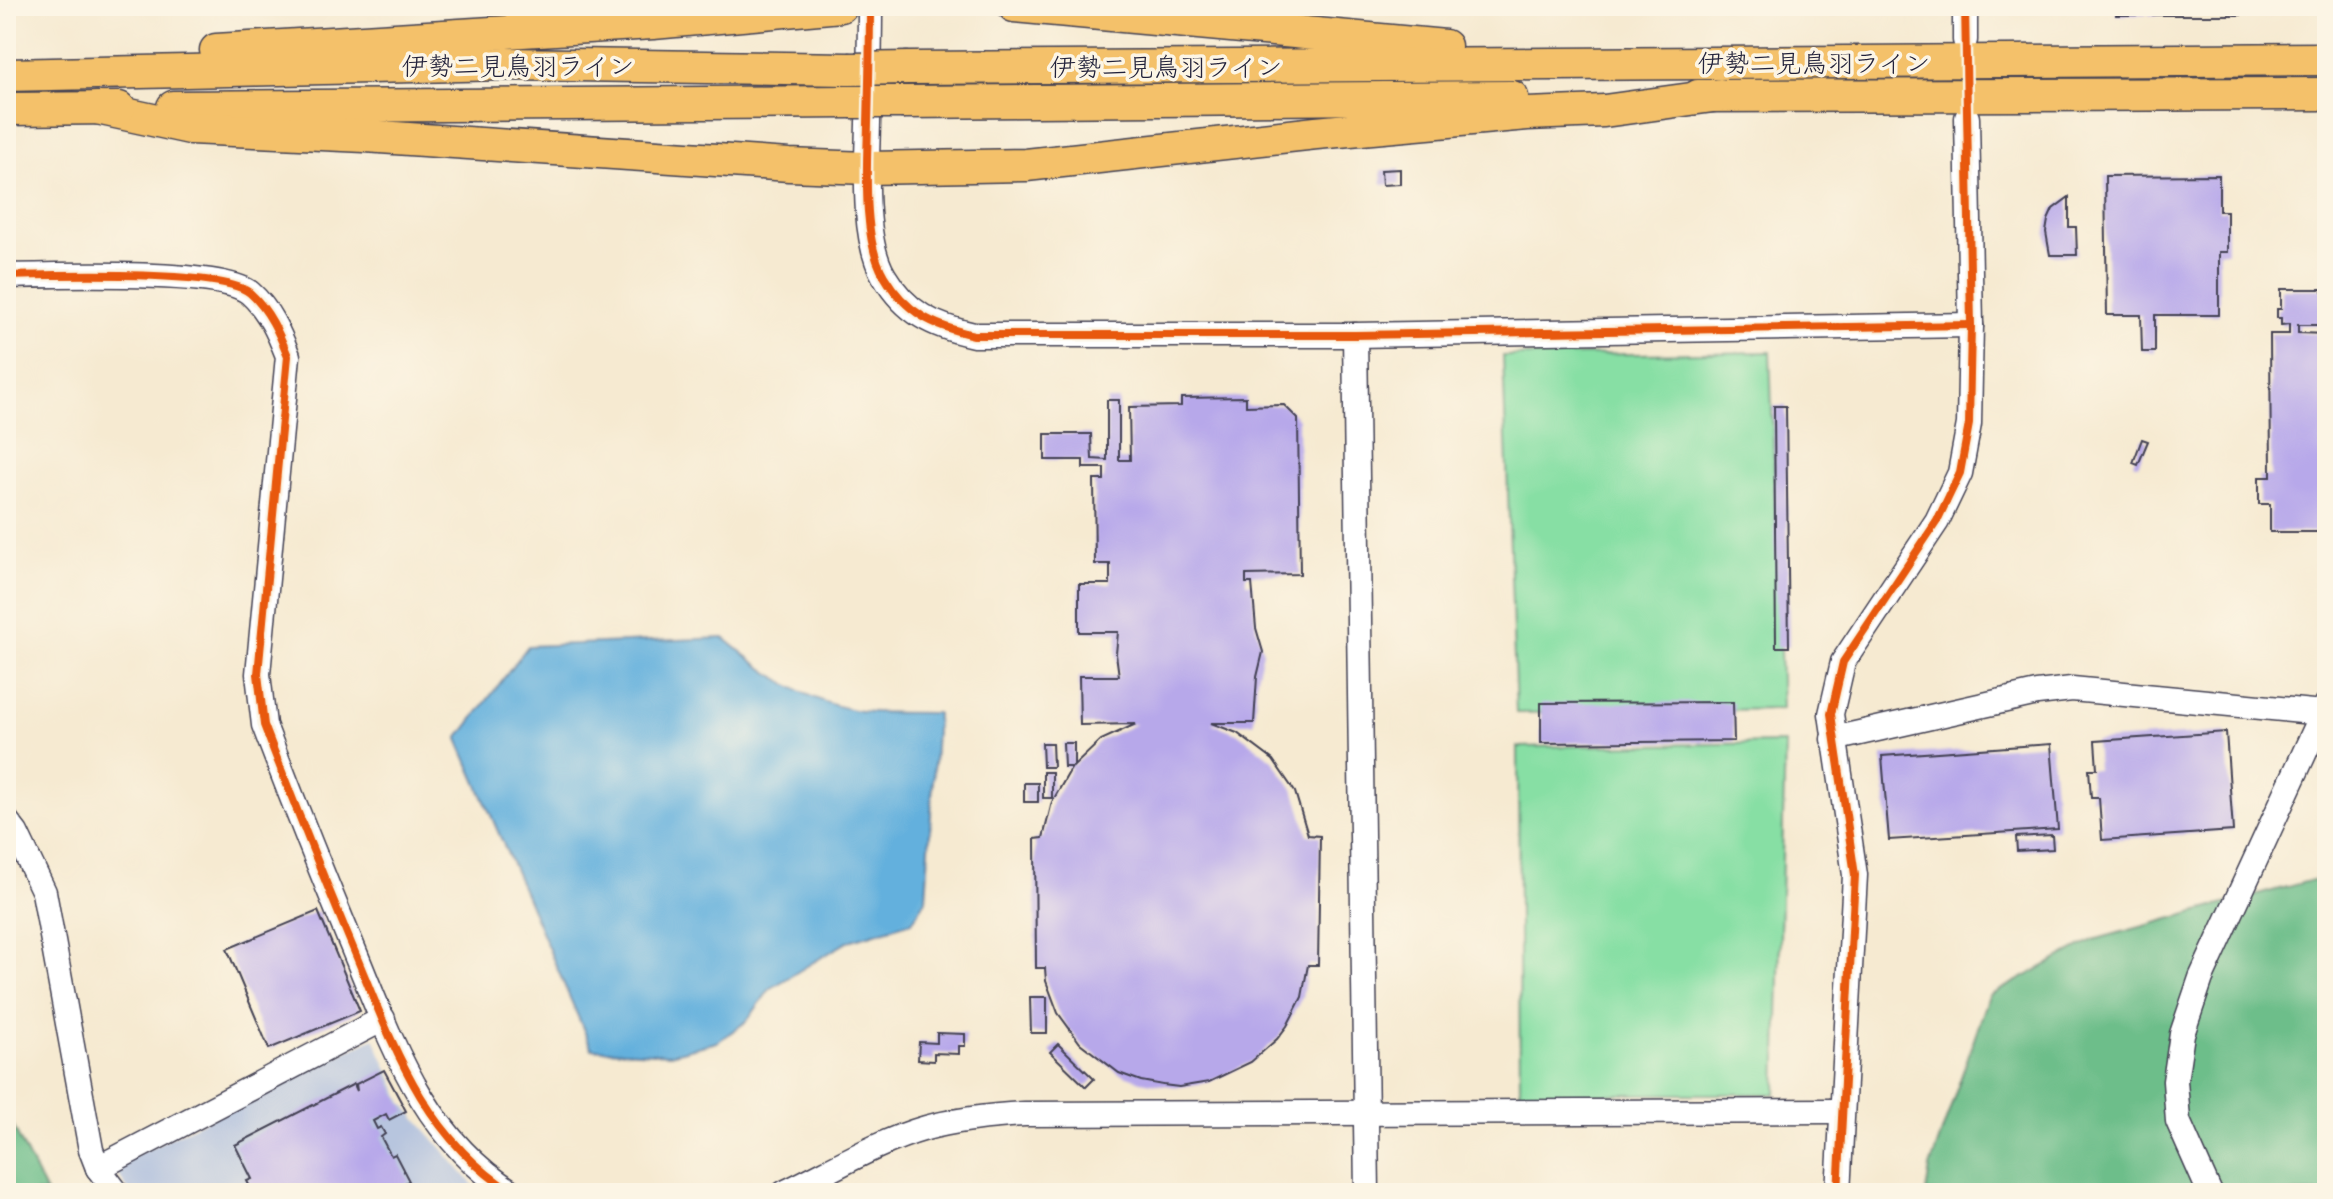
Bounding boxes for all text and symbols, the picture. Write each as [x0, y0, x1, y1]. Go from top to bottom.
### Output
street label: 伊勢二見鳥羽ライン [1698, 48, 1930, 80]
street label: 伊勢二見鳥羽ライン [402, 51, 634, 83]
street label: 伊勢二見鳥羽ライン [1050, 52, 1282, 84]

